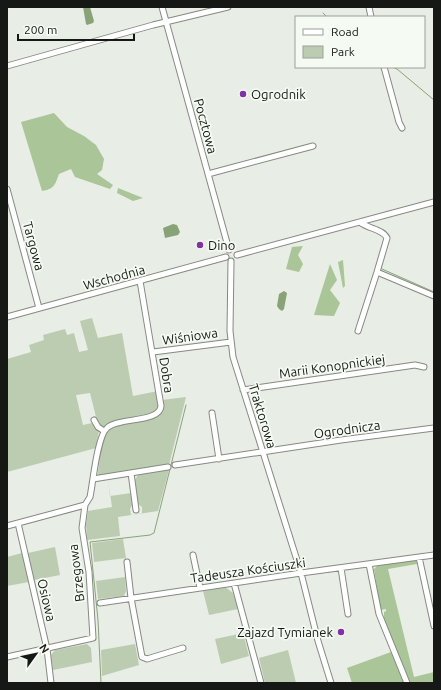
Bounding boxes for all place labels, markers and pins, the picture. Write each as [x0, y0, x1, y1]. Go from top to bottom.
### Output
place label: Ogrodnik [251, 87, 306, 101]
marker: Ogrodnik [238, 89, 248, 99]
place label: Dino [208, 238, 235, 252]
marker: Dino [195, 240, 205, 250]
place label: Zajazd Tymianek [237, 625, 333, 639]
marker: Zajazd Tymianek [336, 627, 346, 637]

